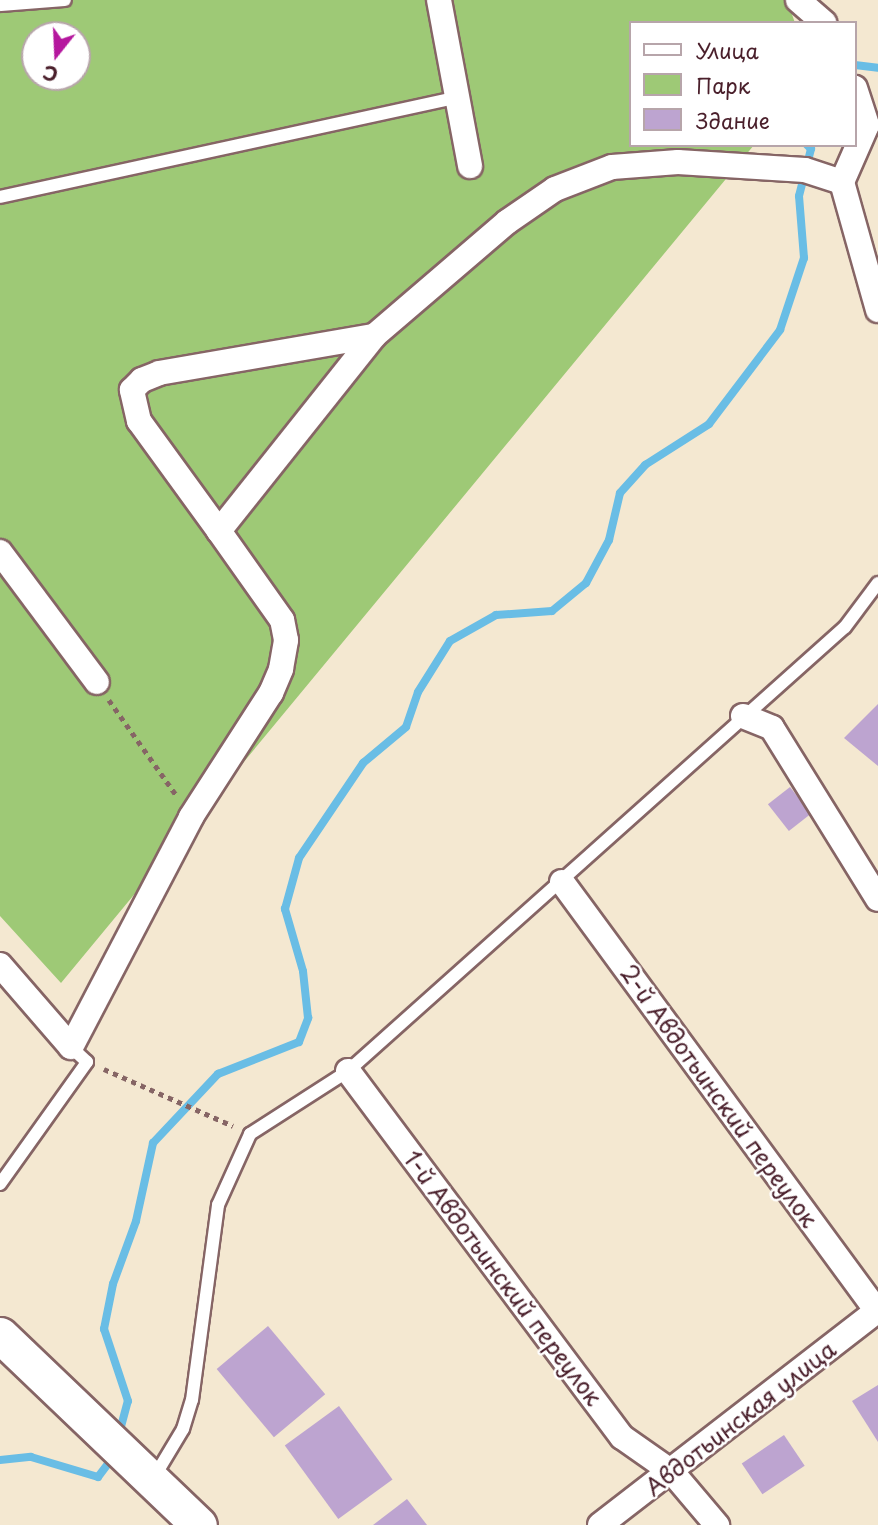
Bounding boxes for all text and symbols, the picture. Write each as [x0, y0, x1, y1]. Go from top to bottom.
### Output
north arrow [21, 21, 91, 91]
legend [630, 21, 857, 147]
text: Улица [696, 34, 759, 66]
text: С [39, 59, 61, 90]
text: Парк [696, 69, 750, 101]
text: Здание [696, 104, 770, 136]
street label: 2-й Авдотьинский переулок [614, 959, 824, 1233]
street label: 1-й Авдотьинский переулок [398, 1145, 608, 1411]
street label: Авдотьинская улица [639, 1335, 841, 1501]

